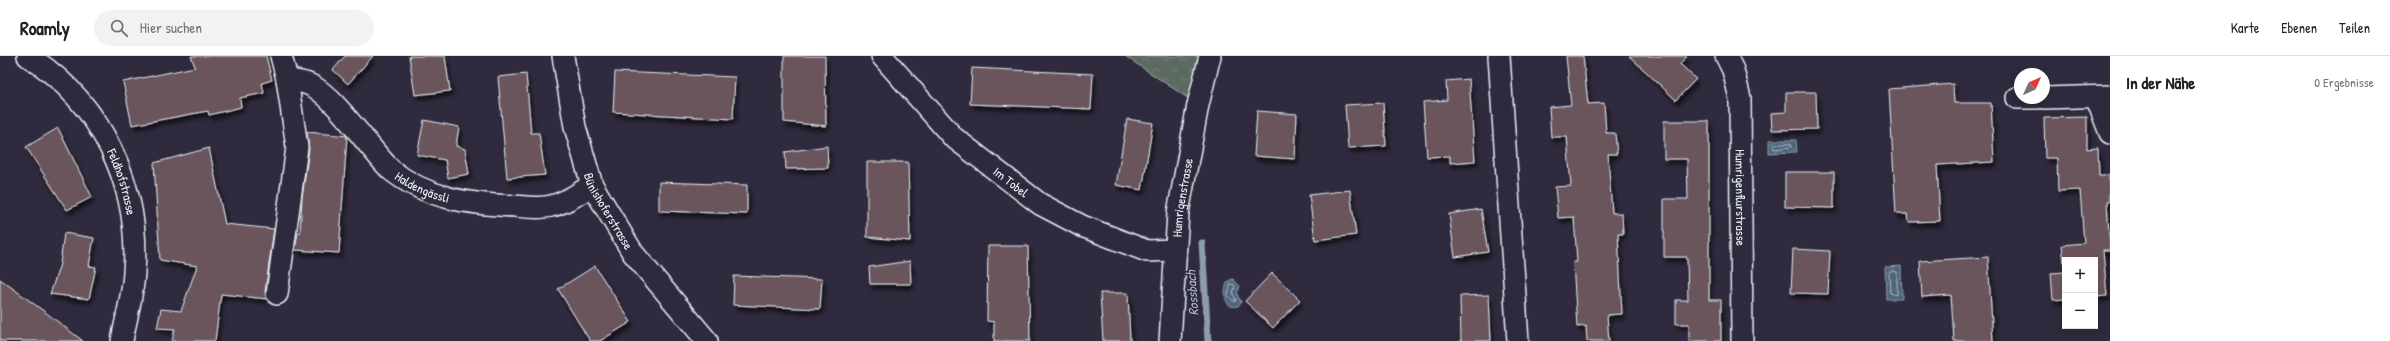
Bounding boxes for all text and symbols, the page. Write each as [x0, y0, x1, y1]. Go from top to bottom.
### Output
search box [94, 10, 374, 46]
text: Roamly [20, 15, 70, 41]
icon: search [108, 17, 130, 39]
text: Hier suchen [140, 17, 202, 38]
text: Karte [2231, 18, 2259, 37]
text: Ebenen [2281, 18, 2317, 37]
text: Teilen [2339, 18, 2370, 37]
north arrow [2014, 68, 2050, 104]
text: In der Nähe [2126, 71, 2195, 94]
text: 0 Ergebnisse [2314, 73, 2374, 91]
street label: Feldhofstrasse [103, 145, 141, 216]
street label: Humrigenflurstrasse [1731, 149, 1750, 246]
street label: Humrigenstrasse [1168, 157, 1197, 238]
street label: Im Tobel [990, 162, 1033, 201]
street label: Haldengässli [392, 167, 452, 207]
street label: Bünishoferstrasse [580, 170, 638, 253]
map controls [2062, 257, 2098, 329]
button: + [2062, 257, 2098, 293]
water label: Rossbach [1180, 269, 1203, 316]
button: − [2062, 293, 2098, 329]

